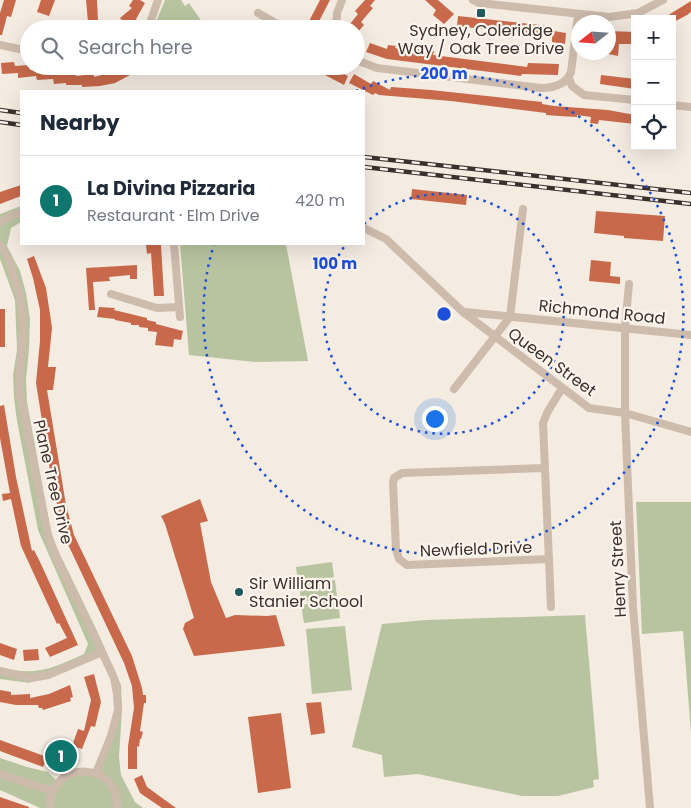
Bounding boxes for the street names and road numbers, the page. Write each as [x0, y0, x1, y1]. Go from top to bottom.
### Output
street label: Richmond Road [538, 294, 666, 330]
street label: Queen Street [503, 322, 601, 402]
street label: Plane Tree Drive [27, 417, 79, 547]
street label: Henry Street [604, 520, 632, 618]
street label: Newfield Drive [419, 536, 533, 562]

